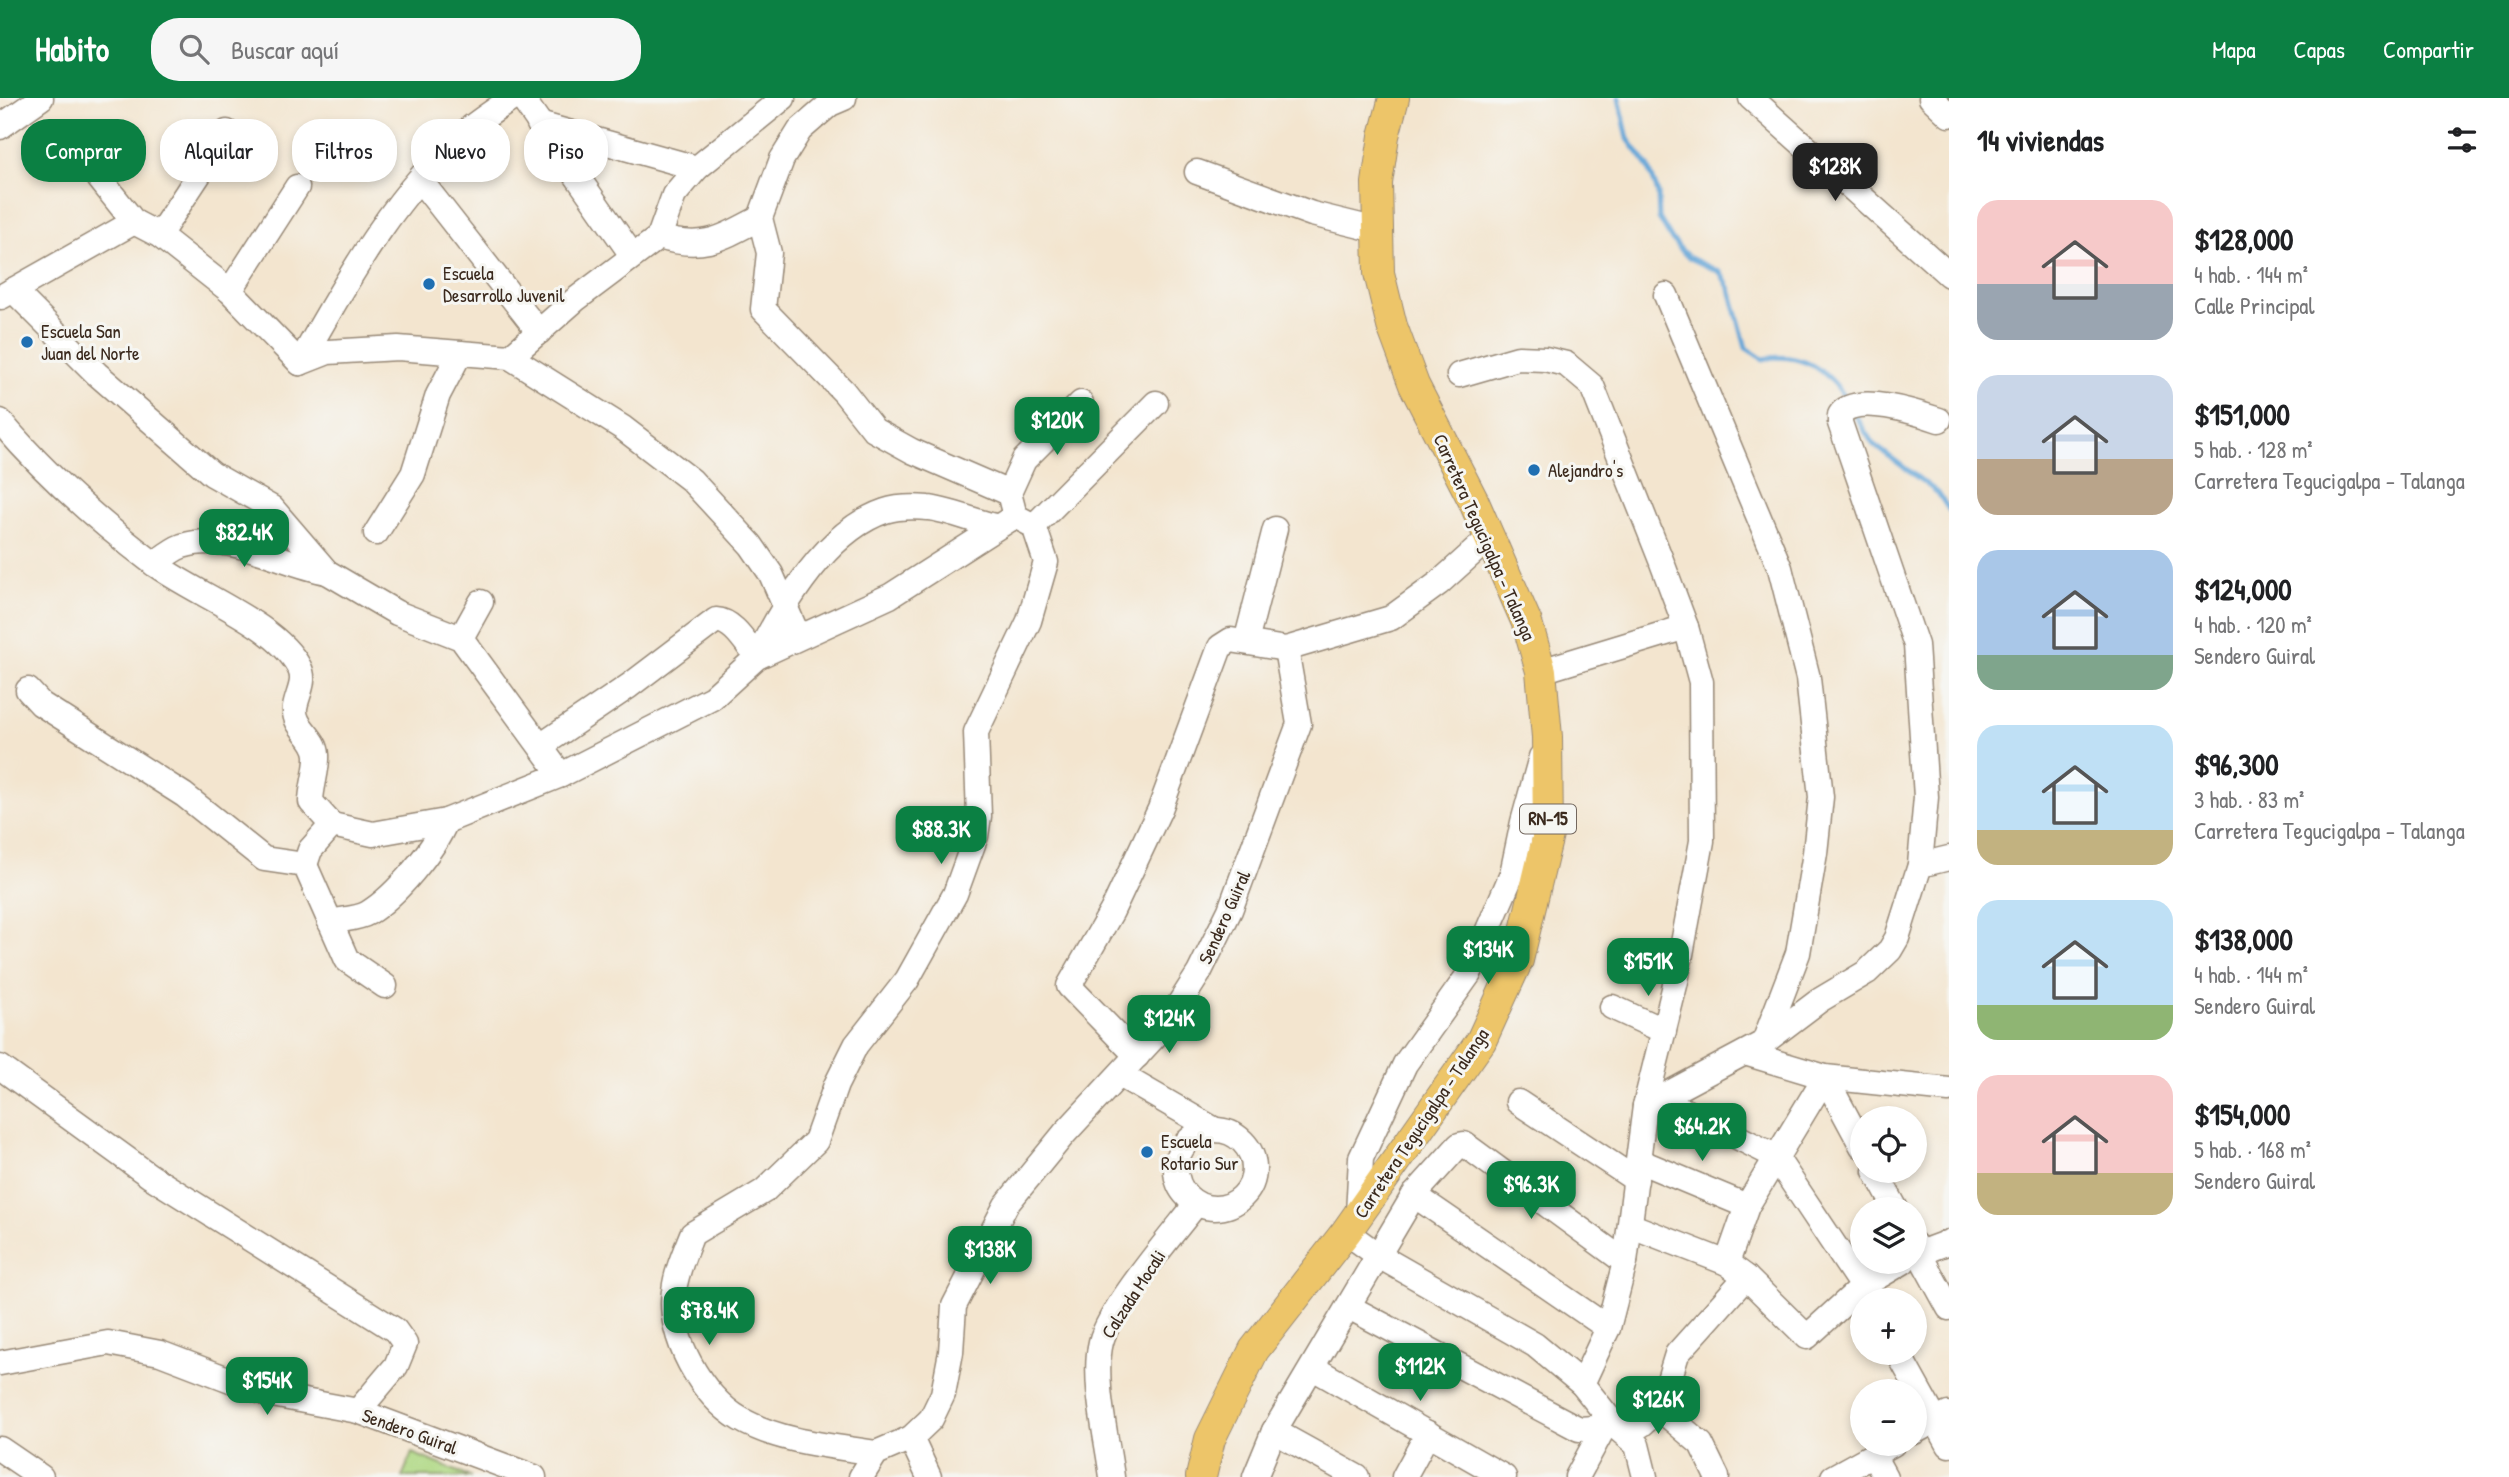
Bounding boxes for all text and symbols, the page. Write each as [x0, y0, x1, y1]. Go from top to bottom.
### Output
search box [151, 18, 641, 81]
text: Habito [35, 27, 109, 71]
icon: search [175, 30, 213, 68]
text: Buscar aquí [231, 32, 339, 67]
text: Mapa [2212, 33, 2256, 65]
text: Capas [2294, 33, 2345, 65]
text: Compartir [2383, 33, 2474, 65]
chip: Comprar [21, 119, 146, 182]
chip: Alquilar [160, 119, 278, 182]
chip: Filtros [292, 119, 397, 182]
chip: Nuevo [411, 119, 510, 182]
chip: Piso [524, 119, 608, 182]
text: 14 viviendas [1977, 120, 2104, 160]
icon: filters [2443, 121, 2481, 159]
pin: $128K [1786, 144, 1884, 203]
text: $128K [1809, 150, 1861, 181]
text: $128,000 [2194, 219, 2294, 259]
icon: home [2033, 228, 2117, 312]
text: 4 hab. · 144 m² [2194, 259, 2308, 290]
place label: Escuela Desarrollo Juvenil [443, 260, 565, 308]
marker: Escuela Desarrollo Juvenil [421, 276, 437, 292]
text: Calle Principal [2194, 290, 2315, 321]
place label: Escuela San Juan del Norte [41, 318, 140, 366]
marker: Escuela San Juan del Norte [19, 334, 35, 350]
text: $151,000 [2194, 394, 2290, 434]
pin: $120K [1008, 398, 1106, 457]
icon: home [2033, 403, 2117, 487]
text: $120K [1030, 404, 1084, 435]
street label: Carretera Tegucigalpa - Talanga [1428, 430, 1543, 645]
text: 5 hab. · 128 m² [2194, 434, 2313, 465]
place label: Alejandro's [1548, 457, 1623, 483]
marker: Alejandro's [1526, 462, 1542, 478]
text: Carretera Tegucigalpa - Talanga [2194, 465, 2465, 496]
pin: $82.4K [187, 510, 301, 569]
text: $82.4K [215, 516, 273, 547]
text: $124,000 [2194, 569, 2292, 609]
icon: home [2033, 578, 2117, 662]
text: 4 hab. · 120 m² [2194, 609, 2312, 640]
text: Sendero Guiral [2194, 640, 2315, 671]
text: $96,300 [2194, 744, 2279, 784]
icon: home [2033, 753, 2117, 837]
text: 3 hab. · 83 m² [2194, 784, 2304, 815]
road number: RN-15 [1520, 804, 1576, 834]
pin: $88.3K [884, 806, 998, 866]
text: $88.3K [912, 813, 970, 844]
text: Carretera Tegucigalpa - Talanga [2194, 815, 2465, 846]
street label: Sendero Guiral [1192, 865, 1257, 968]
text: $138,000 [2194, 919, 2293, 959]
pin: $134K [1439, 926, 1537, 986]
icon: home [2033, 928, 2117, 1012]
text: $134K [1463, 933, 1513, 964]
pin: $151K [1599, 939, 1697, 998]
text: $151K [1623, 945, 1673, 976]
text: 4 hab. · 144 m² [2194, 959, 2308, 990]
text: Sendero Guiral [2194, 990, 2315, 1021]
pin: $124K [1120, 996, 1218, 1055]
text: $124K [1143, 1002, 1195, 1033]
street label: Carretera Tegucigalpa - Talanga [1348, 1023, 1495, 1223]
text: $154,000 [2194, 1094, 2290, 1134]
icon: home [2033, 1103, 2117, 1187]
pin: $64.2K [1645, 1104, 1759, 1163]
map controls [1850, 1106, 1927, 1456]
button: locate [1850, 1106, 1927, 1183]
text: $64.2K [1673, 1110, 1731, 1141]
place label: Escuela Rotario Sur [1161, 1128, 1239, 1176]
text: 5 hab. · 168 m² [2194, 1134, 2311, 1165]
marker: Escuela Rotario Sur [1139, 1144, 1155, 1160]
pin: $96.3K [1474, 1162, 1588, 1221]
text: Sendero Guiral [2194, 1165, 2315, 1196]
text: $96.3K [1503, 1168, 1559, 1199]
button: layers [1850, 1197, 1927, 1274]
pin: $138K [941, 1226, 1039, 1286]
text: $138K [964, 1233, 1016, 1264]
street label: Calzada Mocali [1095, 1245, 1171, 1343]
pin: $78.4K [652, 1288, 766, 1347]
button: + [1850, 1288, 1927, 1365]
text: $78.4K [680, 1294, 738, 1325]
pin: $112K [1371, 1344, 1469, 1403]
text: $112K [1394, 1350, 1446, 1381]
pin: $154K [218, 1358, 316, 1417]
text: $154K [242, 1364, 292, 1395]
pin: $126K [1609, 1376, 1707, 1436]
button: − [1850, 1379, 1927, 1456]
text: $126K [1632, 1383, 1684, 1414]
street label: Sendero Guiral [359, 1402, 462, 1461]

